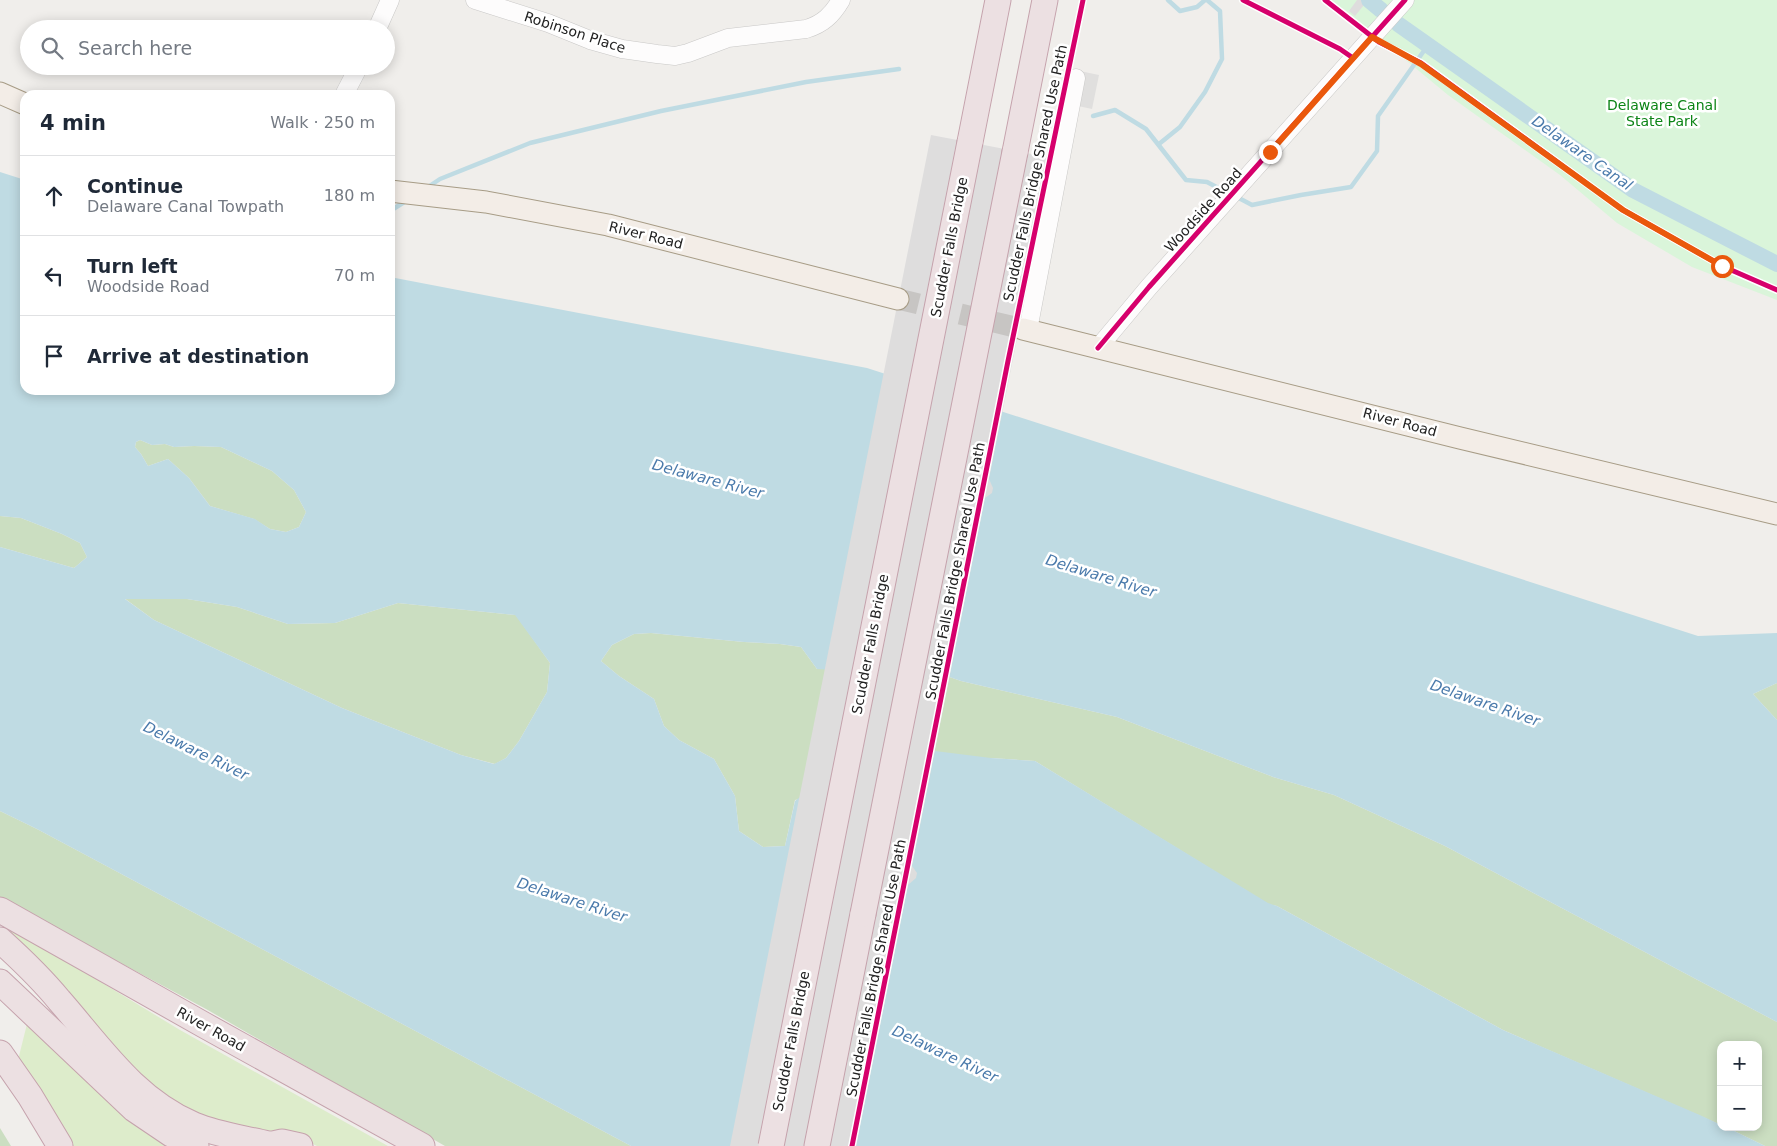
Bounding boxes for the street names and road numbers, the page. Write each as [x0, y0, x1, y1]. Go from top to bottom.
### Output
street label: Robinson Place [522, 8, 628, 56]
street label: Scudder Falls Bridge Shared Use Path [1000, 43, 1070, 303]
street label: Woodside Road [1161, 165, 1245, 255]
street label: Scudder Falls Bridge [928, 176, 970, 318]
street label: River Road [607, 218, 685, 252]
street label: River Road [1361, 404, 1439, 440]
street label: Scudder Falls Bridge Shared Use Path [922, 441, 988, 701]
street label: Scudder Falls Bridge [849, 573, 891, 715]
street label: Scudder Falls Bridge Shared Use Path [843, 838, 909, 1098]
street label: Scudder Falls Bridge [770, 970, 812, 1112]
street label: River Road [174, 1004, 248, 1054]

